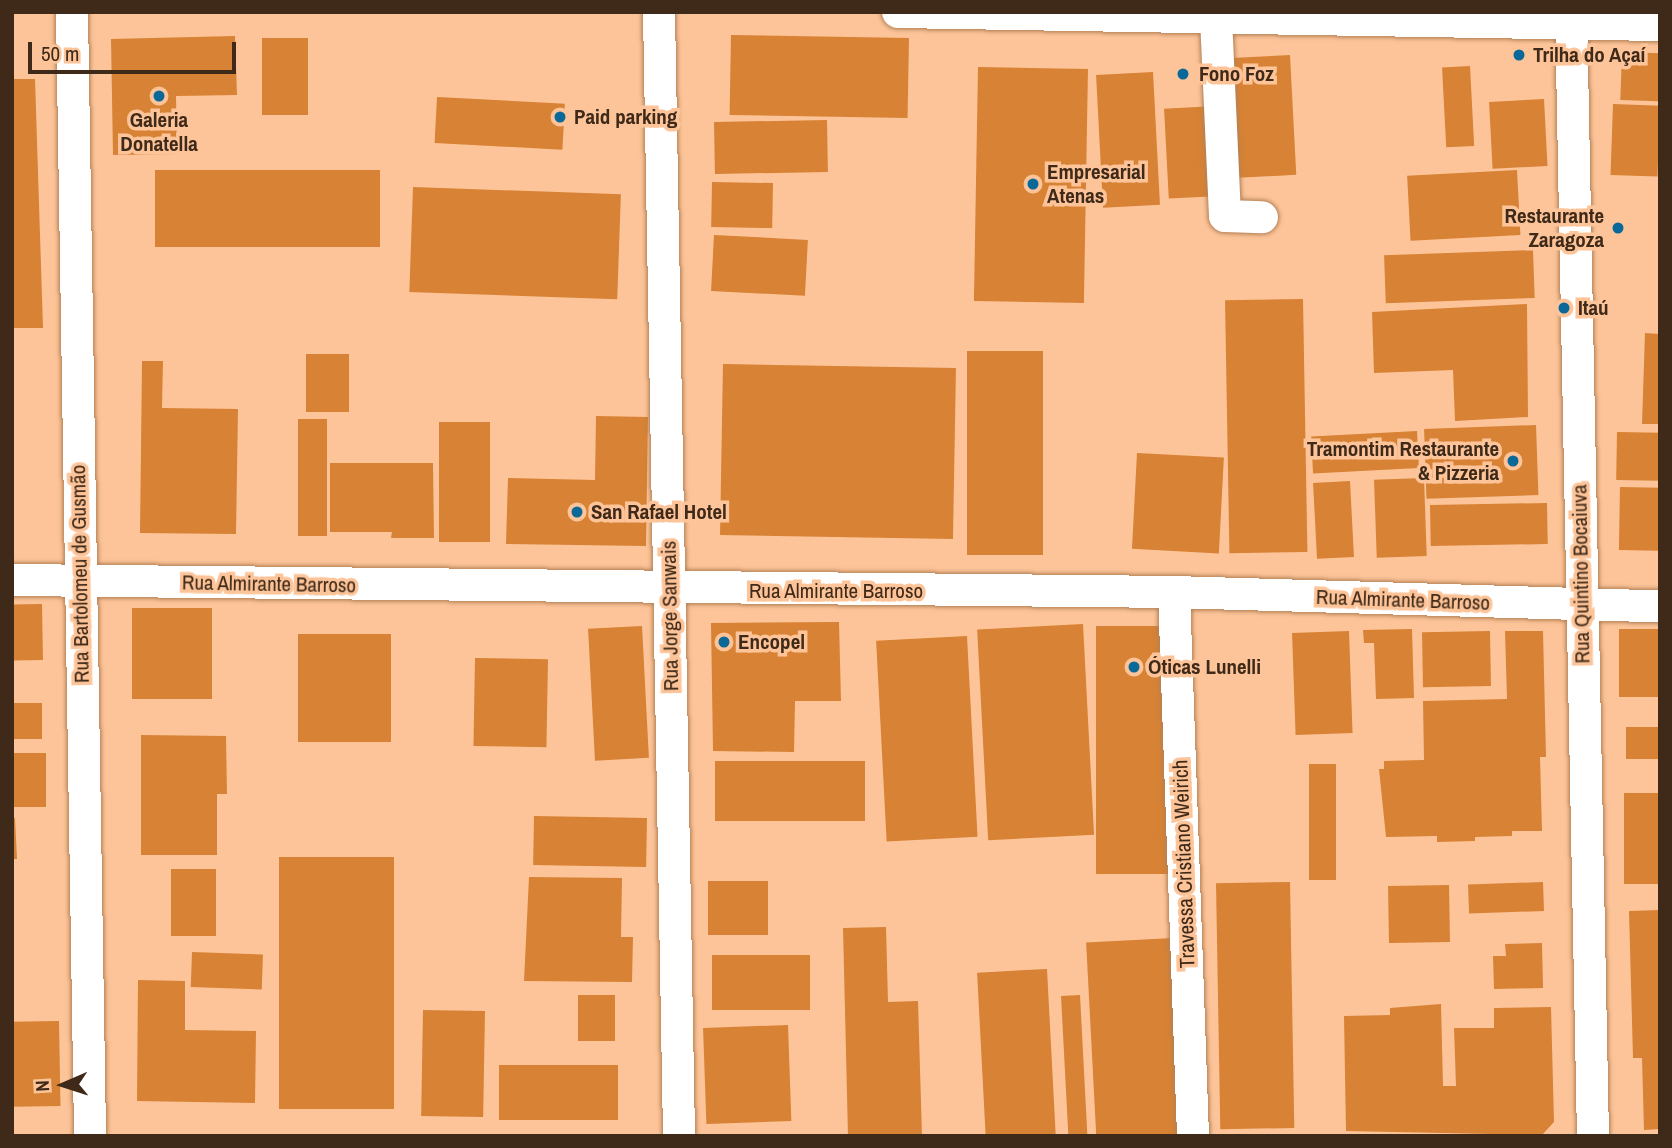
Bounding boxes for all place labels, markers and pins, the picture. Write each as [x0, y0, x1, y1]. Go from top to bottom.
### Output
place label: Trilha do Açaí [1533, 42, 1646, 68]
marker: Trilha do Açaí [1511, 47, 1527, 63]
place label: Fono Foz [1199, 61, 1274, 87]
marker: Fono Foz [1173, 64, 1193, 84]
marker: Galeria Donatella [151, 88, 167, 104]
place label: Paid parking [574, 104, 677, 130]
place label: Galeria Donatella [120, 107, 198, 157]
marker: Paid parking [552, 109, 568, 125]
place label: Empresarial Atenas [1047, 159, 1146, 209]
marker: Empresarial Atenas [1025, 176, 1041, 192]
place label: Restaurante Zaragoza [1504, 203, 1604, 253]
marker: Restaurante Zaragoza [1610, 220, 1626, 236]
place label: Itaú [1578, 295, 1609, 321]
marker: Itaú [1556, 300, 1572, 316]
place label: Tramontim Restaurante & Pizzeria [1307, 436, 1499, 486]
marker: Tramontim Restaurante & Pizzeria [1505, 453, 1521, 469]
place label: San Rafael Hotel [591, 499, 727, 525]
marker: San Rafael Hotel [569, 504, 585, 520]
place label: Encopel [738, 629, 805, 655]
marker: Encopel [716, 634, 732, 650]
place label: Óticas Lunelli [1148, 654, 1261, 680]
marker: Óticas Lunelli [1126, 659, 1142, 675]

